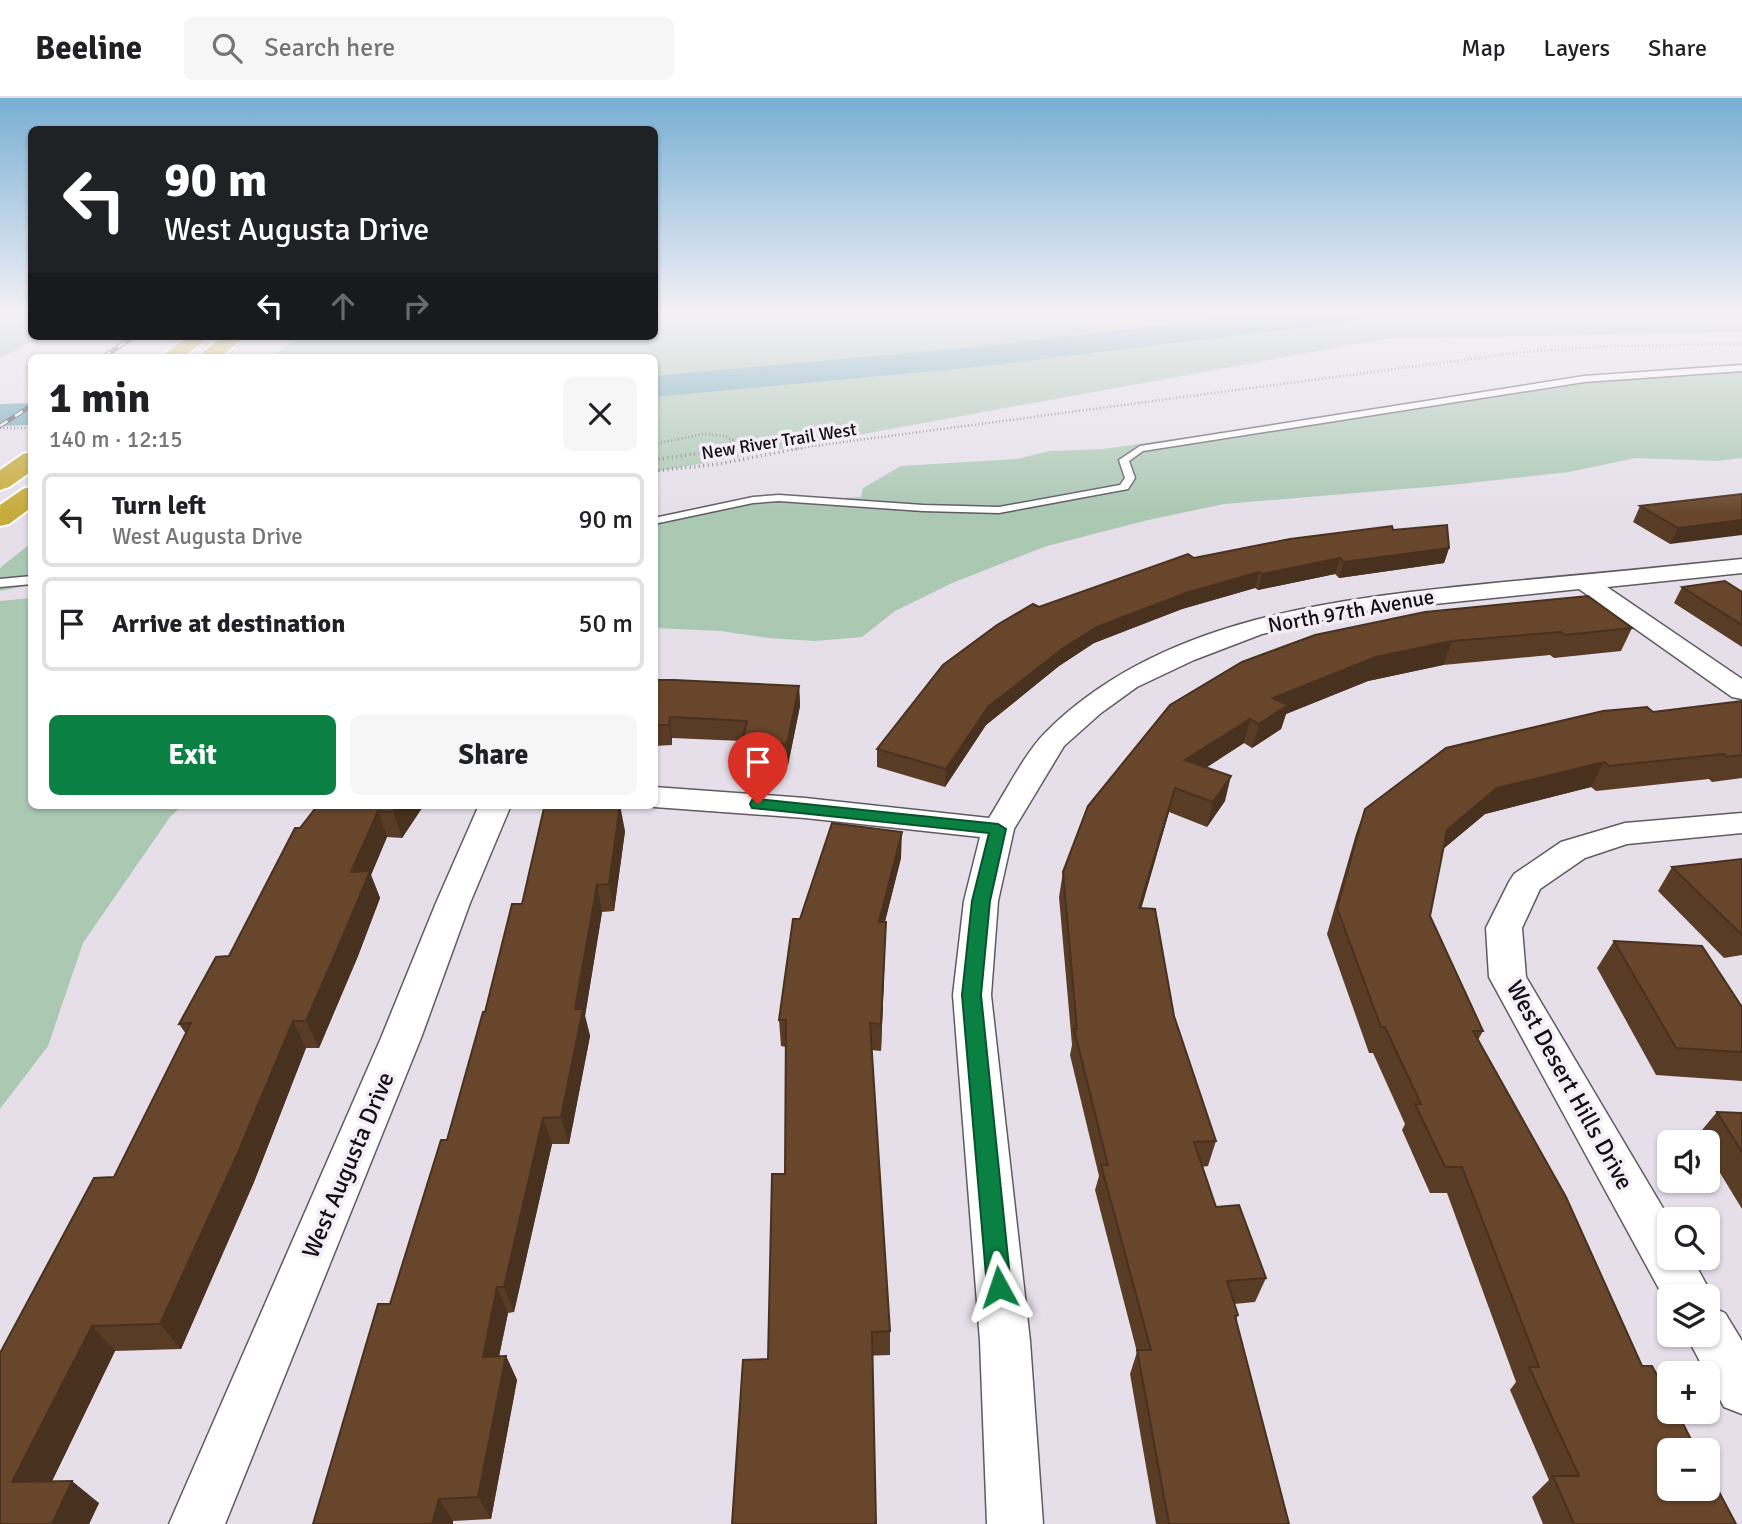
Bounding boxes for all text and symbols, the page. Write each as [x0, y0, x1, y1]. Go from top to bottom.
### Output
search box [184, 17, 674, 80]
text: Beeline [35, 28, 142, 69]
icon: search [208, 29, 246, 67]
text: Search here [264, 32, 395, 64]
text: Map [1461, 33, 1506, 63]
text: Layers [1544, 33, 1610, 63]
text: Share [1648, 33, 1707, 63]
text: 90 m [164, 150, 267, 210]
icon: left [49, 154, 140, 245]
text: West Augusta Drive [164, 210, 429, 249]
icon: left [251, 287, 289, 325]
icon: ahead [324, 287, 362, 325]
icon: right [397, 287, 435, 325]
text: 1 min [49, 373, 150, 424]
button: close [563, 377, 637, 451]
street label: New River Trail West [700, 418, 858, 464]
text: 140 m · 12:15 [49, 425, 183, 454]
text: Turn left [112, 490, 206, 522]
icon: left [53, 501, 91, 539]
text: 90 m [578, 504, 633, 536]
text: West Augusta Drive [112, 522, 303, 551]
street label: North 97th Avenue [1266, 584, 1436, 638]
icon: arrive [53, 605, 91, 643]
text: Arrive at destination [112, 608, 345, 640]
text: 50 m [578, 608, 633, 640]
button: Exit [49, 715, 336, 795]
button: Share [350, 715, 637, 795]
pin [728, 732, 788, 804]
icon: arrive [739, 743, 777, 781]
street label: West Desert Hills Drive [1500, 975, 1640, 1195]
street label: West Augusta Drive [295, 1068, 401, 1262]
map controls [1657, 1130, 1720, 1501]
button: sound [1657, 1130, 1720, 1193]
button: search [1657, 1207, 1720, 1270]
position arrow [962, 1250, 1036, 1324]
button: layers [1657, 1284, 1720, 1347]
button: + [1657, 1361, 1720, 1424]
button: − [1657, 1438, 1720, 1501]

